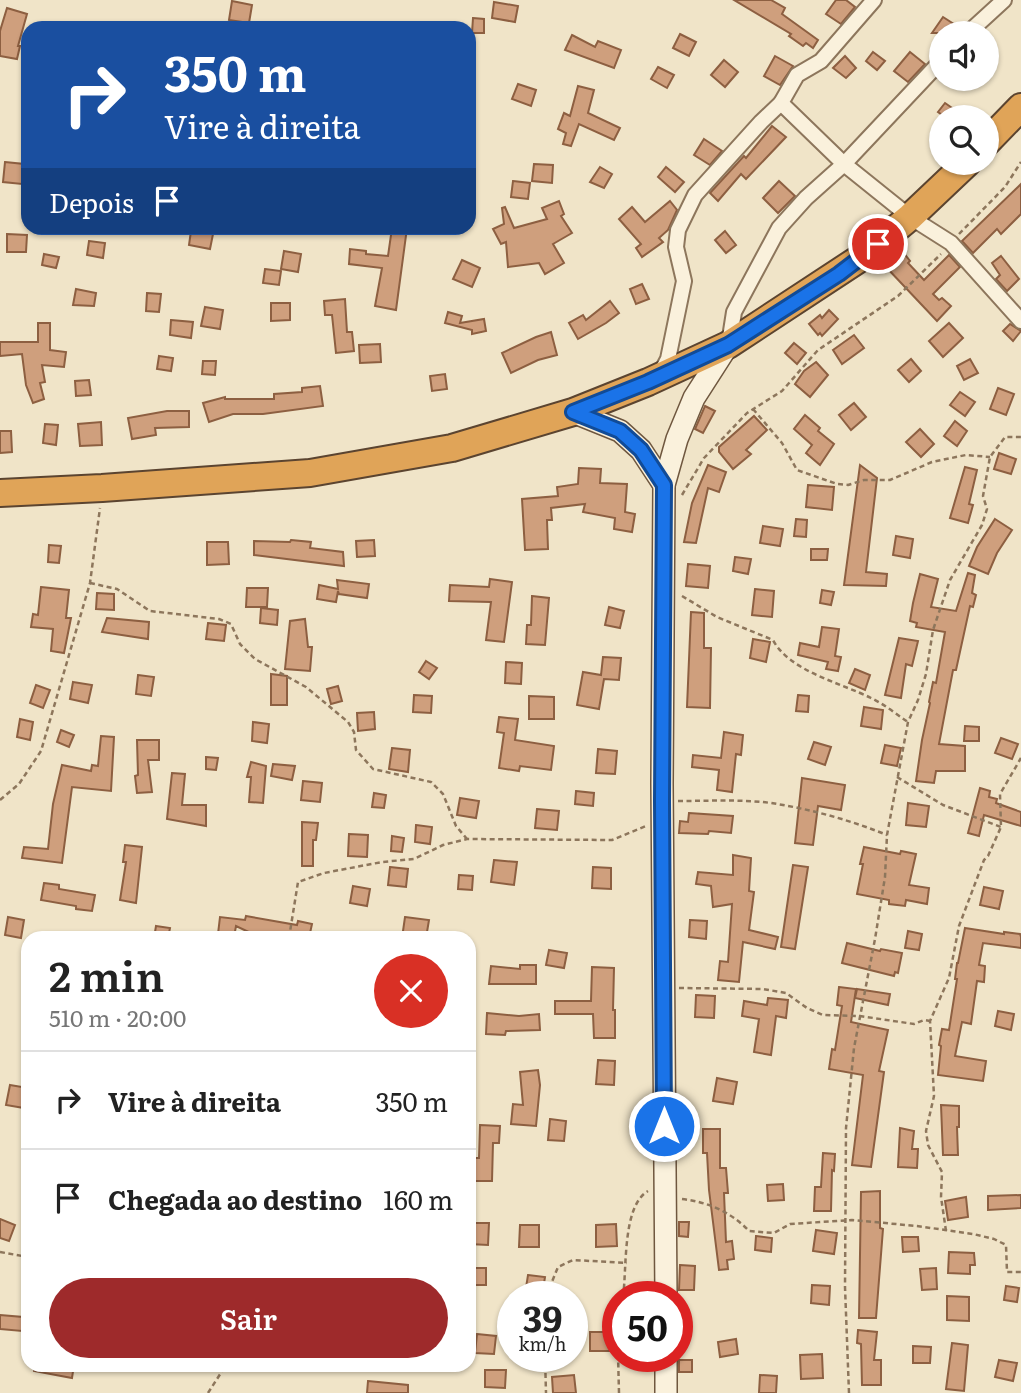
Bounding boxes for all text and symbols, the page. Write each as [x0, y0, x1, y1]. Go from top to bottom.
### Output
map controls [929, 21, 999, 175]
button: sound [929, 21, 999, 91]
text: 350 m [164, 34, 307, 107]
icon: right [49, 49, 140, 140]
text: Vire à direita [164, 101, 361, 149]
button: search [929, 105, 999, 175]
text: Depois [49, 182, 134, 221]
icon: arrive [148, 182, 186, 220]
pin [848, 214, 908, 274]
icon: arrive [859, 225, 897, 263]
text: 2 min [49, 943, 164, 1005]
button: close [374, 954, 448, 1028]
text: 510 m · 20:00 [49, 1000, 186, 1034]
icon: right [49, 1081, 87, 1119]
text: Vire à direita [108, 1081, 281, 1120]
text: 350 m [375, 1081, 448, 1120]
position arrow [627, 1089, 701, 1163]
icon: arrive [49, 1179, 87, 1217]
text: Chegada ao destino [108, 1179, 362, 1218]
text: 160 m [383, 1179, 453, 1218]
button: Sair [49, 1278, 448, 1358]
speed limit sign: 50 [602, 1281, 693, 1372]
text: 39 [523, 1291, 562, 1343]
text: km/h [519, 1330, 566, 1357]

